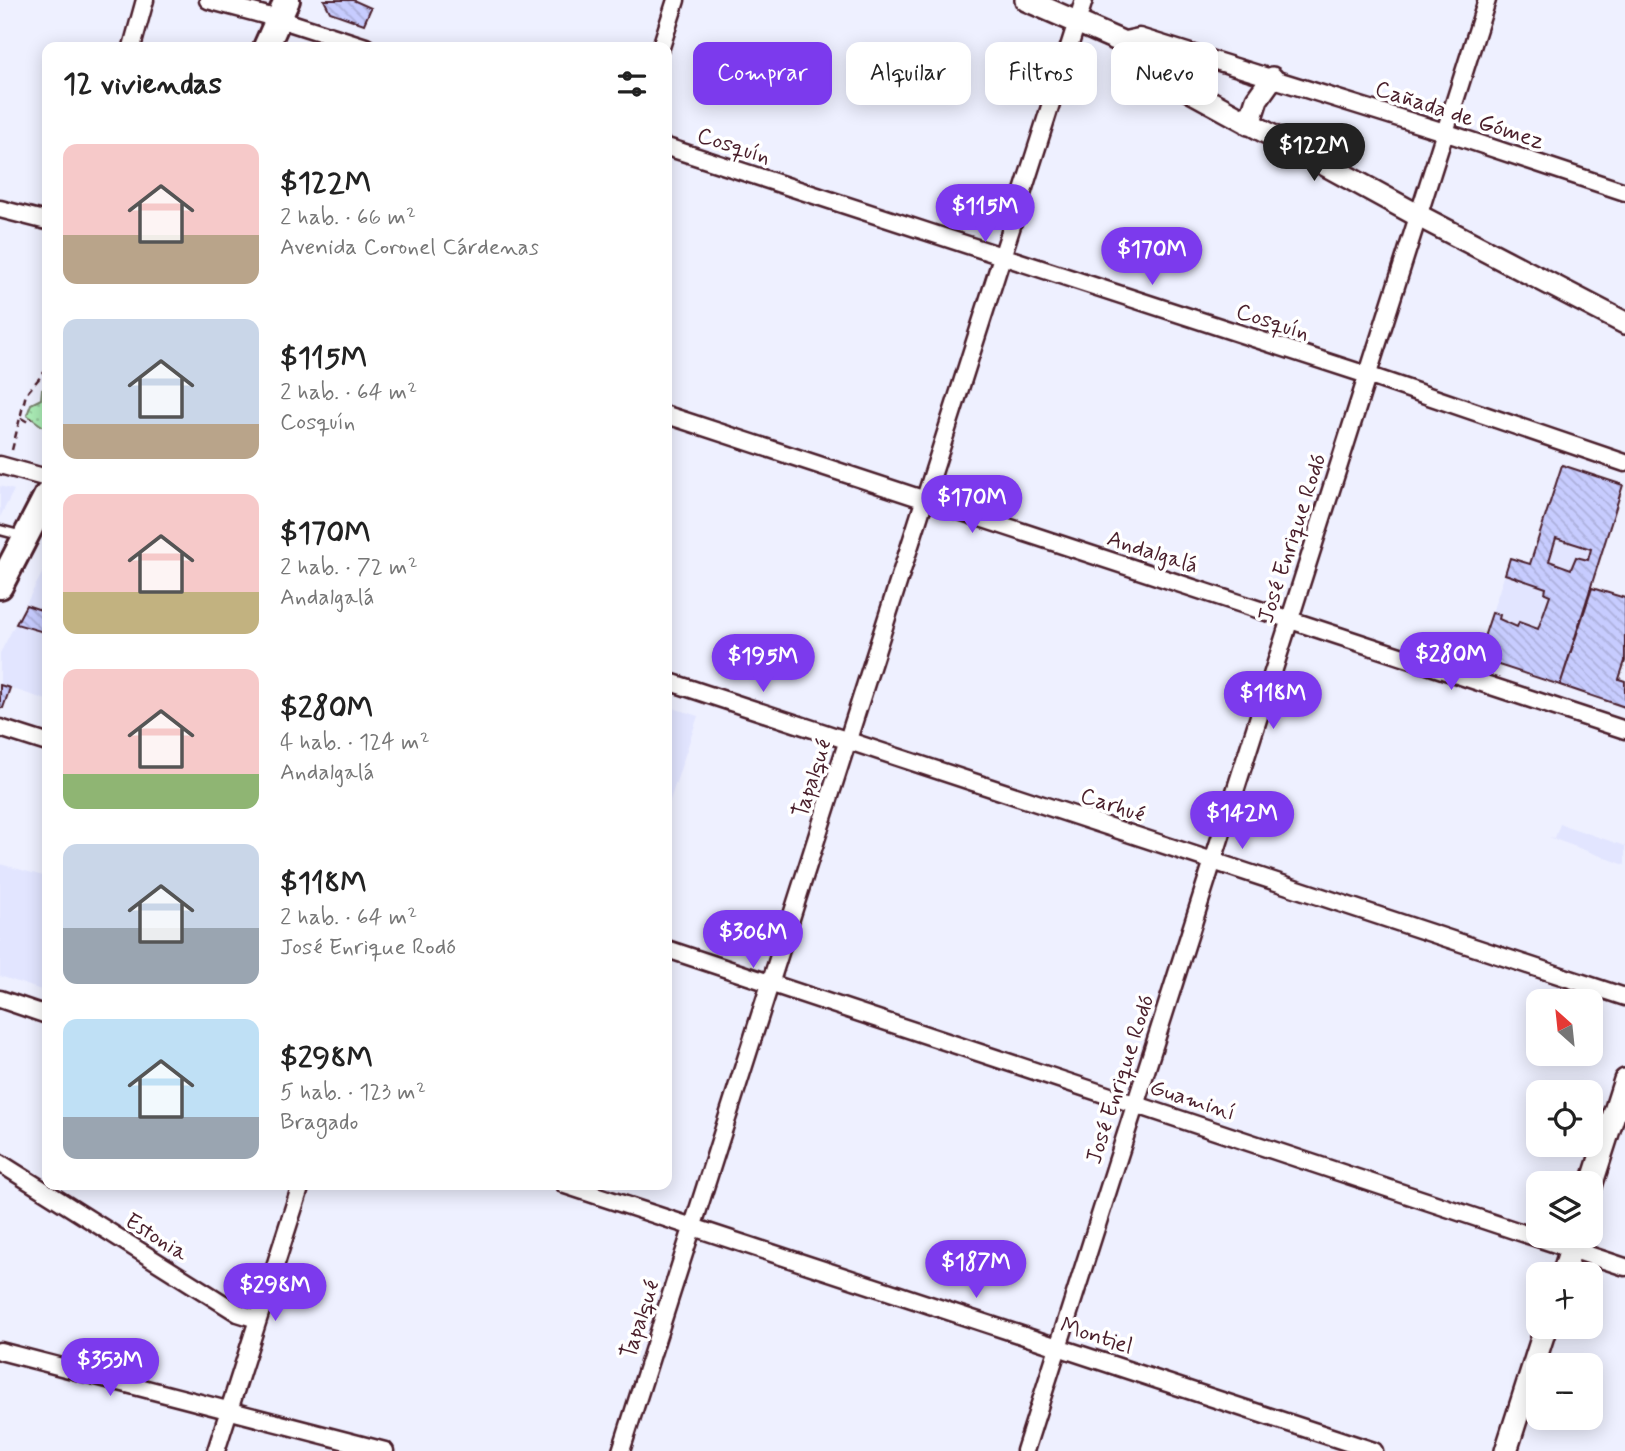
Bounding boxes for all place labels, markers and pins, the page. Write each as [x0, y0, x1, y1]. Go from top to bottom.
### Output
pin: $122M [1265, 124, 1363, 183]
pin: $115M [936, 184, 1034, 244]
pin: $170M [1103, 228, 1201, 287]
pin: $170M [923, 476, 1021, 535]
pin: $280M [1402, 632, 1500, 692]
pin: $195M [714, 634, 812, 694]
pin: $118M [1224, 672, 1322, 731]
pin: $142M [1193, 792, 1291, 851]
pin: $306M [704, 911, 802, 970]
pin: $187M [927, 1240, 1025, 1300]
pin: $298M [226, 1264, 324, 1323]
pin: $353M [61, 1338, 159, 1398]

